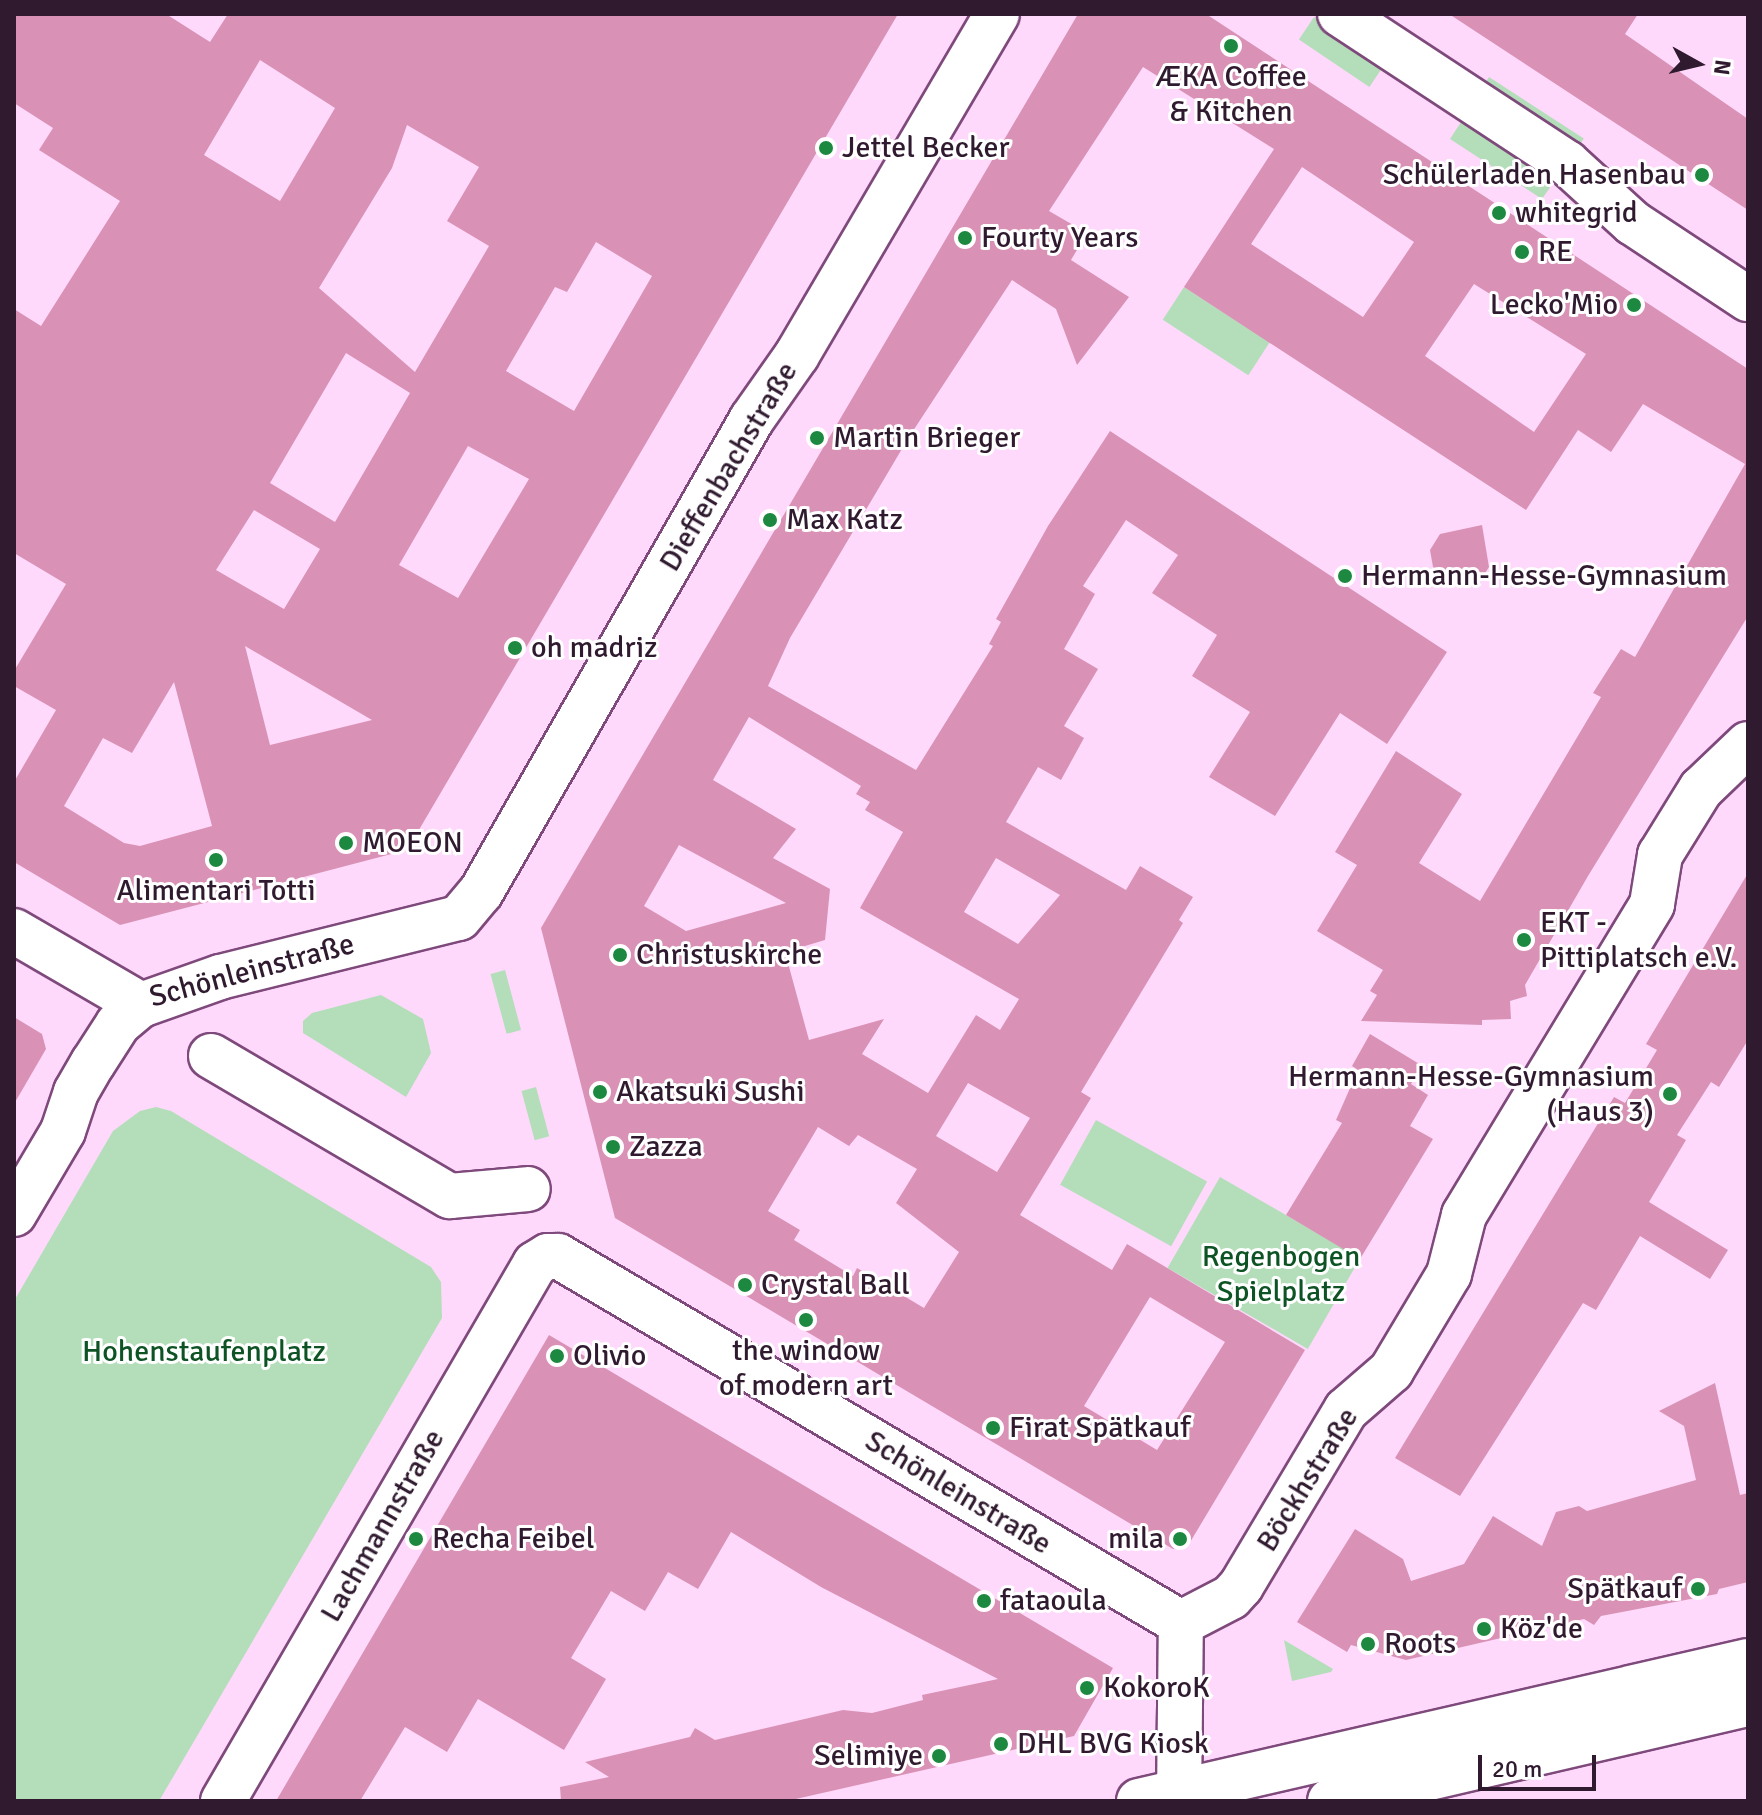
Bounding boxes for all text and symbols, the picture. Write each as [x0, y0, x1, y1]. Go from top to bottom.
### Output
north arrow [1658, 24, 1738, 104]
marker: ÆKA Coffee & Kitchen [1222, 37, 1240, 55]
text: N [1708, 58, 1737, 77]
place label: ÆKA Coffee & Kitchen [1155, 59, 1307, 130]
place label: Jettel Becker [842, 130, 1009, 166]
marker: Jettel Becker [817, 139, 835, 157]
place label: Schülerladen Hasenbau [1383, 157, 1686, 193]
marker: Schülerladen Hasenbau [1693, 166, 1711, 184]
place label: whitegrid [1515, 195, 1638, 231]
marker: whitegrid [1490, 204, 1508, 222]
place label: Fourty Years [981, 220, 1138, 256]
marker: Fourty Years [956, 229, 974, 247]
place label: RE [1538, 234, 1573, 270]
marker: RE [1513, 243, 1531, 261]
place label: Lecko'Mio [1490, 287, 1618, 323]
marker: Lecko'Mio [1625, 296, 1643, 314]
street label: Dieffenbachstraße [652, 356, 806, 578]
place label: Martin Brieger [833, 420, 1020, 456]
marker: Martin Brieger [808, 429, 826, 447]
place label: Max Katz [786, 502, 903, 538]
marker: Max Katz [761, 511, 779, 529]
place label: Hermann-Hesse-Gymnasium [1361, 558, 1727, 594]
marker: Hermann-Hesse-Gymnasium [1336, 567, 1354, 585]
place label: oh madriz [531, 630, 658, 666]
marker: oh madriz [506, 639, 524, 657]
place label: MOEON [362, 825, 463, 861]
marker: MOEON [337, 834, 355, 852]
marker: Alimentari Totti [207, 851, 225, 869]
place label: Alimentari Totti [116, 873, 316, 909]
place label: EKT - Pittiplatsch e.V. [1540, 905, 1737, 976]
street label: Schönleinstraße [146, 926, 358, 1016]
marker: EKT - Pittiplatsch e.V. [1515, 931, 1533, 949]
place label: Christuskirche [636, 937, 822, 973]
marker: Christuskirche [611, 946, 629, 964]
place label: Hermann-Hesse-Gymnasium (Haus 3) [1288, 1059, 1654, 1130]
place label: Akatsuki Sushi [616, 1074, 805, 1110]
marker: Akatsuki Sushi [591, 1083, 609, 1101]
marker: Hermann-Hesse-Gymnasium (Haus 3) [1661, 1085, 1679, 1103]
place label: Zazza [629, 1129, 703, 1165]
marker: Zazza [604, 1138, 622, 1156]
park label: Regenbogen Spielplatz [1202, 1239, 1360, 1310]
place label: Crystal Ball [761, 1267, 910, 1303]
marker: Crystal Ball [736, 1276, 754, 1294]
marker: the window of modern art [797, 1311, 815, 1329]
place label: the window of modern art [719, 1333, 893, 1404]
park label: Hohenstaufenplatz [82, 1334, 326, 1370]
place label: Olivio [573, 1338, 646, 1374]
marker: Olivio [548, 1347, 566, 1365]
street label: Böckhstraße [1250, 1401, 1366, 1559]
place label: Firat Spätkauf [1009, 1410, 1190, 1446]
marker: Firat Spätkauf [984, 1419, 1002, 1437]
street label: Lachmannstraße [313, 1423, 453, 1629]
street label: Schönleinstraße [858, 1423, 1058, 1563]
place label: Recha Feibel [432, 1521, 595, 1557]
place label: mila [1108, 1521, 1164, 1557]
marker: Recha Feibel [407, 1530, 425, 1548]
marker: mila [1171, 1530, 1189, 1548]
place label: Spätkauf [1567, 1571, 1682, 1607]
marker: Spätkauf [1689, 1580, 1707, 1598]
place label: fataoula [1000, 1583, 1107, 1619]
marker: fataoula [975, 1592, 993, 1610]
place label: Köz'de [1500, 1611, 1583, 1647]
marker: Köz'de [1475, 1620, 1493, 1638]
place label: Roots [1384, 1626, 1456, 1662]
marker: Roots [1359, 1635, 1377, 1653]
place label: KokoroK [1103, 1670, 1210, 1706]
marker: KokoroK [1078, 1679, 1096, 1697]
place label: DHL BVG Kiosk [1017, 1726, 1209, 1762]
marker: DHL BVG Kiosk [992, 1735, 1010, 1753]
place label: Selimiye [814, 1738, 923, 1774]
scale bar [1482, 1739, 1600, 1789]
marker: Selimiye [930, 1747, 948, 1765]
text: 20 m [1492, 1754, 1542, 1784]

